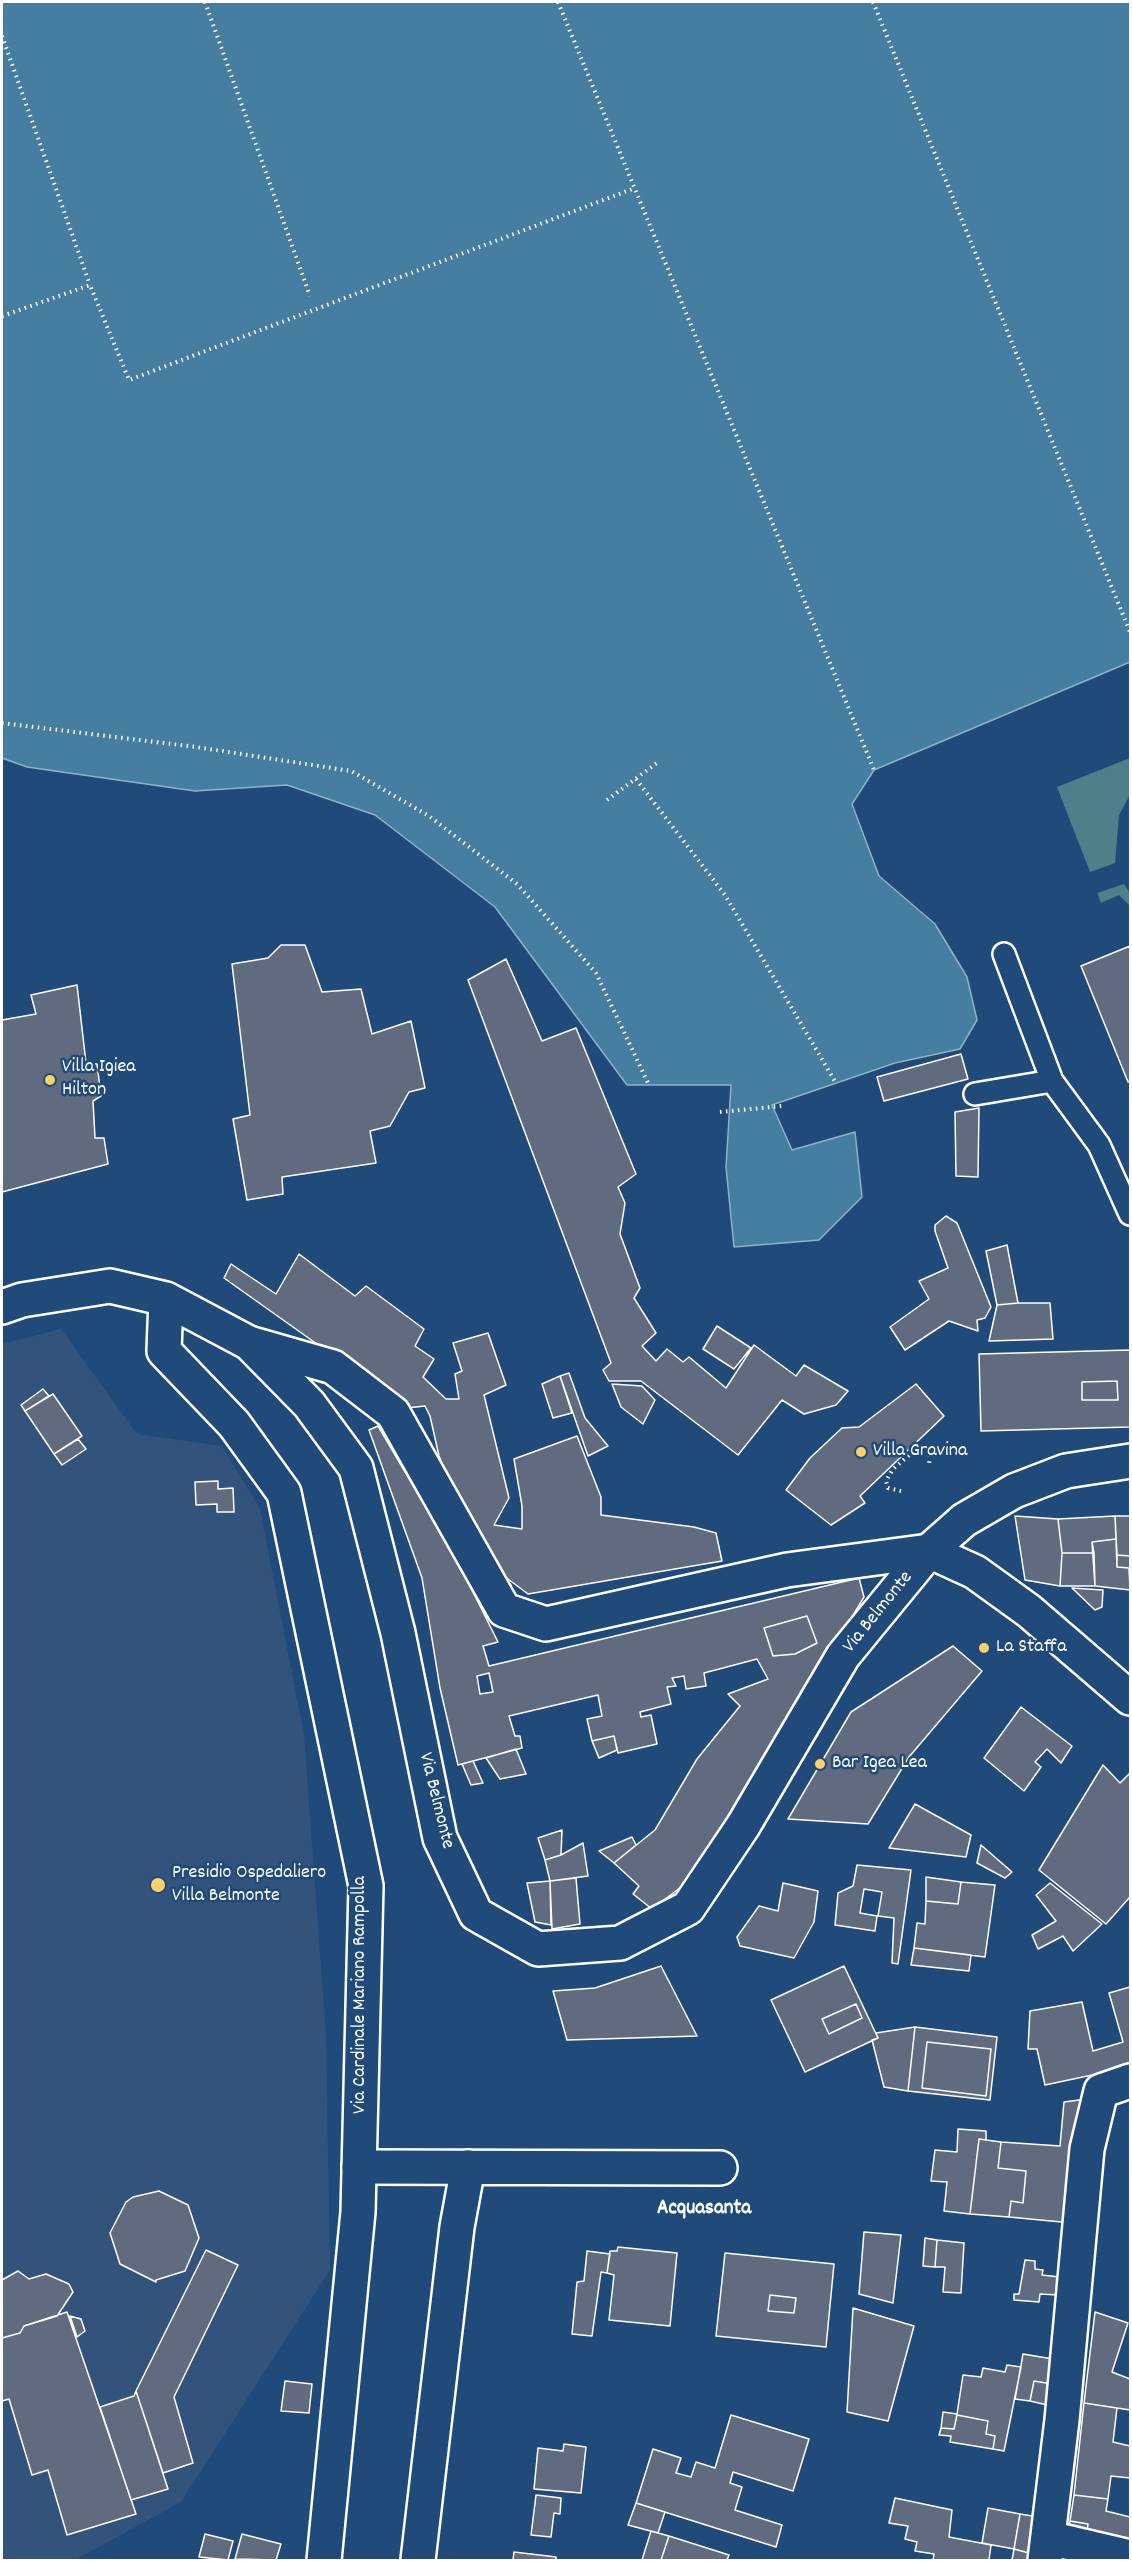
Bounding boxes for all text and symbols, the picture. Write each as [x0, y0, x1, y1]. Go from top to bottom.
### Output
place label: Villa Igiea Hilton [62, 1056, 136, 1103]
marker: Villa Igiea Hilton [43, 1073, 57, 1087]
place label: Villa Gravina [873, 1440, 967, 1464]
marker: Villa Gravina [854, 1445, 868, 1459]
street label: Via Belmonte [839, 1567, 919, 1659]
place label: La Staffa [996, 1636, 1067, 1660]
marker: La Staffa [977, 1641, 991, 1655]
street label: Via Belmonte [411, 1750, 459, 1852]
place label: Bar Igea Lea [832, 1752, 927, 1776]
marker: Bar Igea Lea [813, 1757, 827, 1771]
place label: Presidio Ospedaliero Villa Belmonte [172, 1862, 326, 1909]
marker: Presidio Ospedaliero Villa Belmonte [149, 1876, 167, 1894]
street label: Via Cardinale Mariano Rampolla [349, 1876, 373, 2114]
district label: Acquasanta [657, 2197, 751, 2223]

